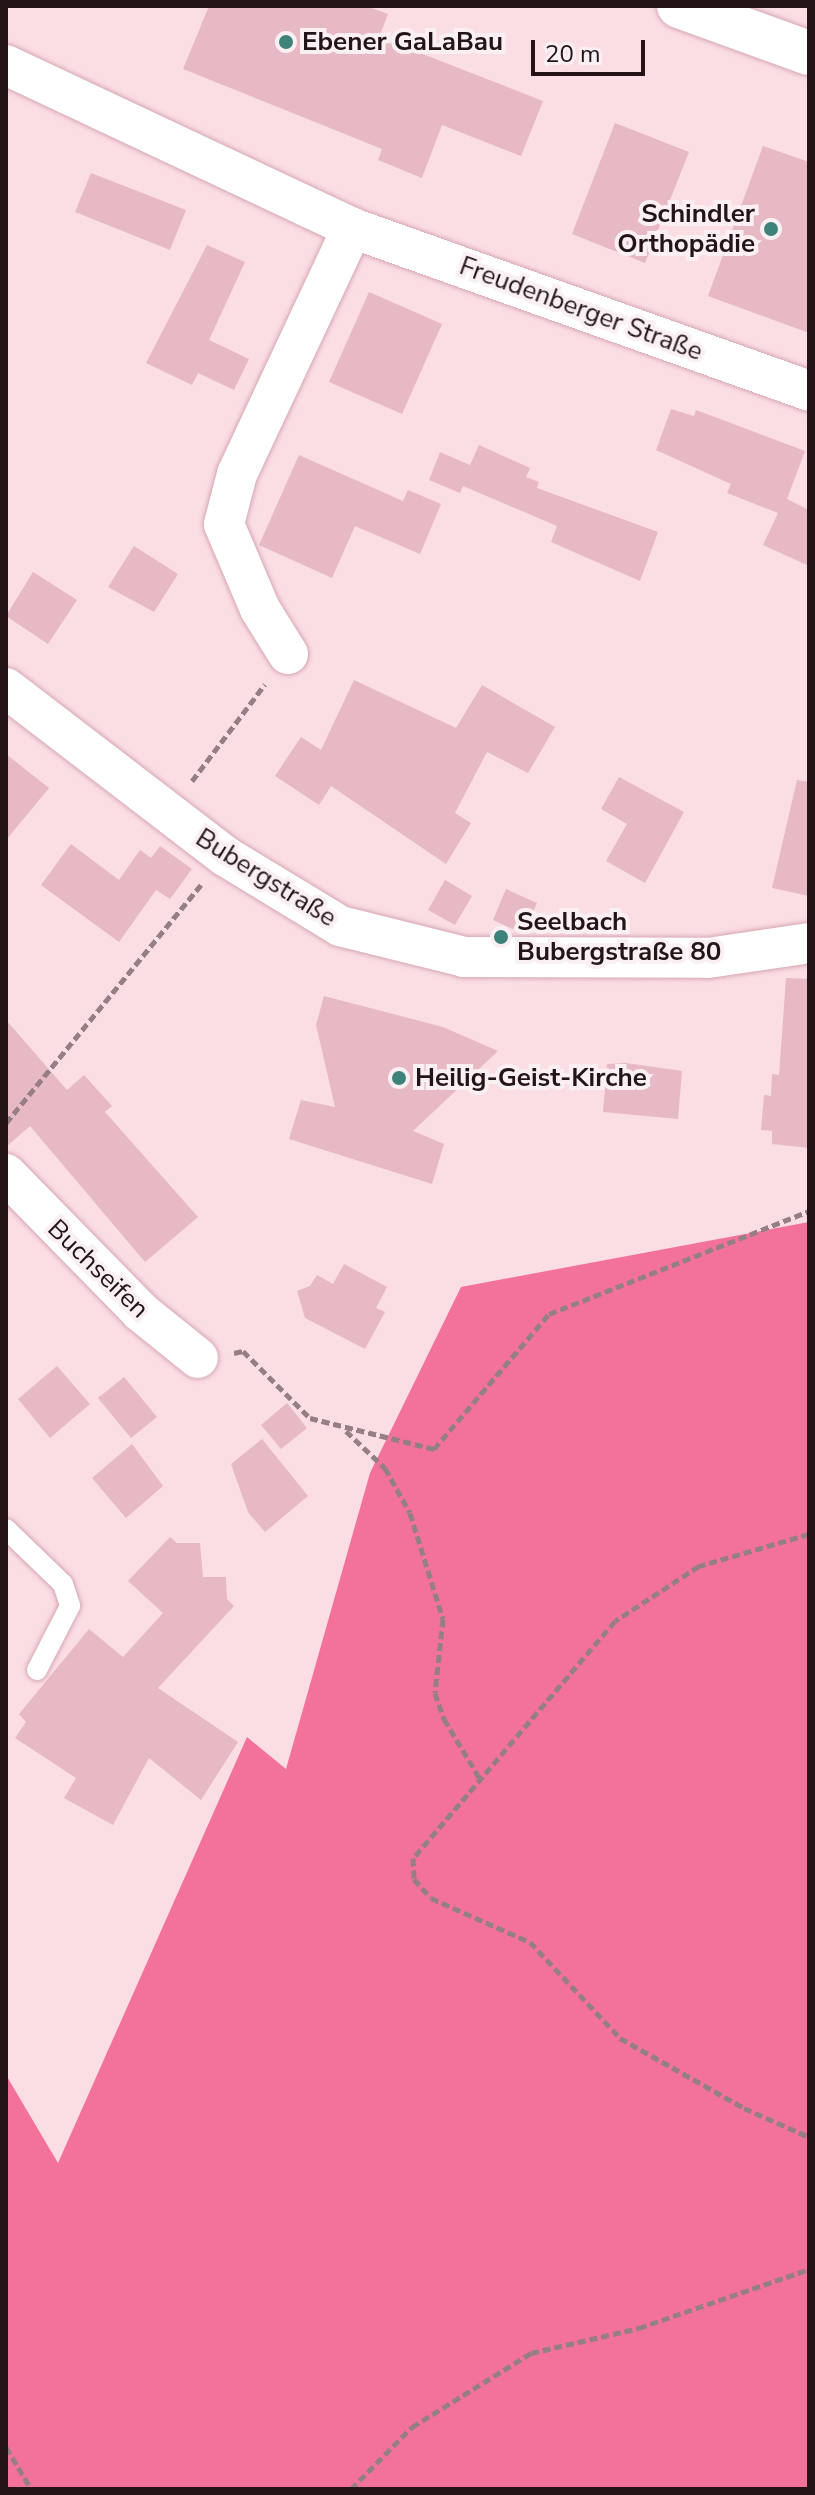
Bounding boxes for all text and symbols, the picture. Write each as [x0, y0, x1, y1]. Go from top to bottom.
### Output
scale bar [535, 24, 649, 74]
place label: Ebener GaLaBau [302, 26, 503, 58]
marker: Ebener GaLaBau [277, 33, 295, 51]
text: 20 m [545, 38, 601, 70]
place label: Schindler Orthopädie [617, 198, 755, 260]
marker: Schindler Orthopädie [762, 220, 780, 238]
street label: Freudenberger Straße [455, 251, 707, 367]
street label: Bubergstraße [190, 822, 342, 934]
place label: Seelbach Bubergstraße 80 [517, 906, 721, 968]
marker: Seelbach Bubergstraße 80 [492, 928, 510, 946]
place label: Heilig-Geist-Kirche [415, 1062, 647, 1094]
marker: Heilig-Geist-Kirche [390, 1069, 408, 1087]
street label: Buchseifen [41, 1213, 155, 1325]

